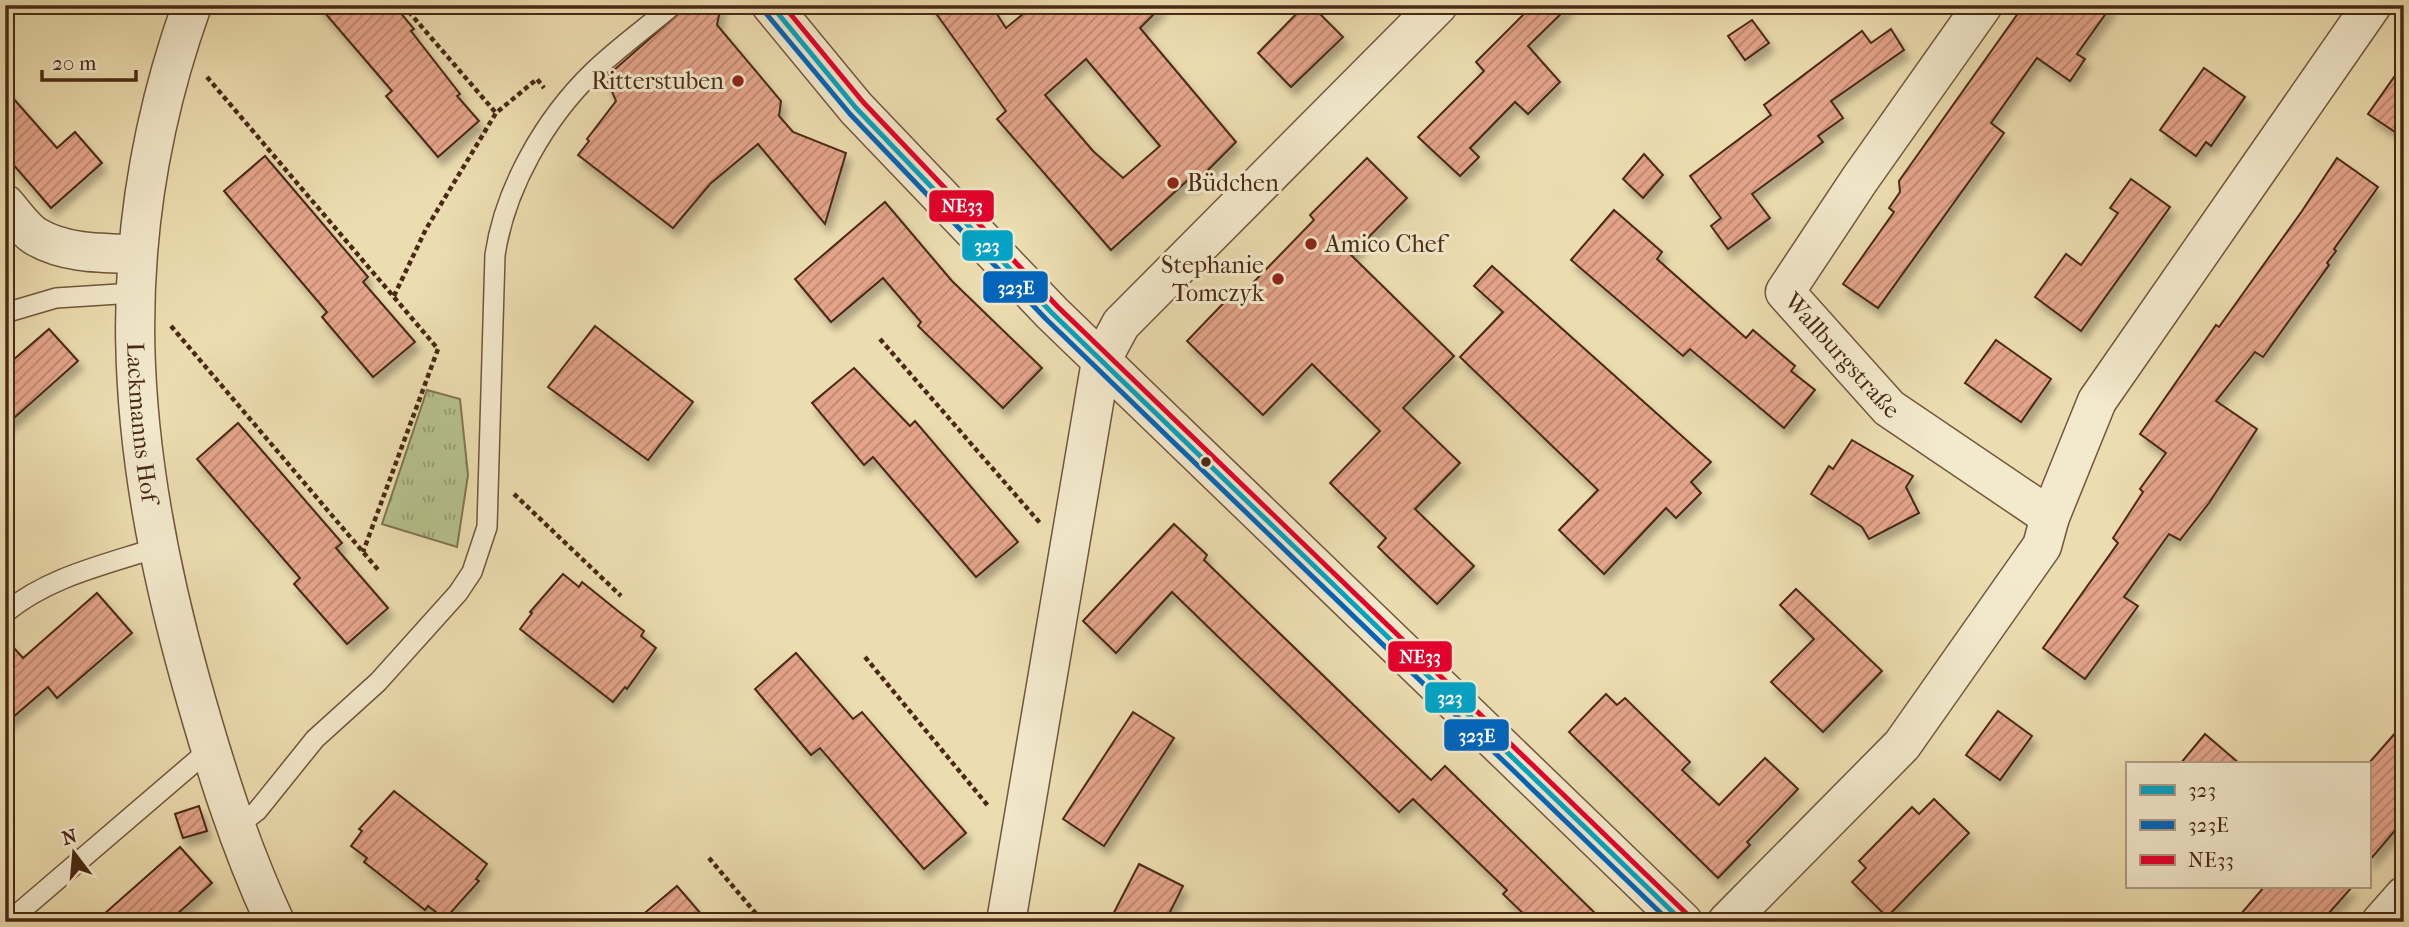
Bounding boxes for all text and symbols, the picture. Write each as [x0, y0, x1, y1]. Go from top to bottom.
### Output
scale bar [42, 38, 136, 82]
text: 20 m [52, 51, 97, 75]
place label: Ritterstuben [591, 67, 724, 95]
marker: Ritterstuben [730, 73, 746, 89]
place label: Büdchen [1187, 169, 1279, 197]
marker: Büdchen [1165, 175, 1181, 191]
line badge: NE33 [928, 189, 995, 223]
text: NE33 [941, 195, 983, 217]
line badge: 323 [961, 229, 1014, 262]
place label: Amico Chef [1324, 230, 1450, 258]
text: 323 [974, 235, 1000, 257]
marker: Amico Chef [1303, 236, 1319, 252]
place label: Stephanie Tomczyk [1161, 251, 1265, 307]
line badge: 323E [982, 270, 1049, 304]
marker: Stephanie Tomczyk [1270, 271, 1286, 287]
text: 323E [998, 277, 1035, 299]
street label: Wallburgstraße [1778, 286, 1904, 425]
street label: Lackmanns Hof [121, 342, 165, 509]
unlabelled marker [1199, 455, 1213, 469]
line badge: NE33 [1387, 640, 1453, 673]
text: NE33 [1399, 646, 1441, 668]
line badge: 323 [1424, 681, 1477, 714]
text: 323 [1437, 687, 1463, 709]
line badge: 323E [1443, 718, 1510, 752]
text: 323E [1459, 725, 1496, 747]
legend [2126, 762, 2370, 888]
text: 323 [2188, 778, 2216, 802]
text: 323E [2188, 813, 2229, 837]
north arrow [38, 818, 108, 888]
text: N [60, 825, 80, 850]
text: NE33 [2188, 848, 2234, 872]

